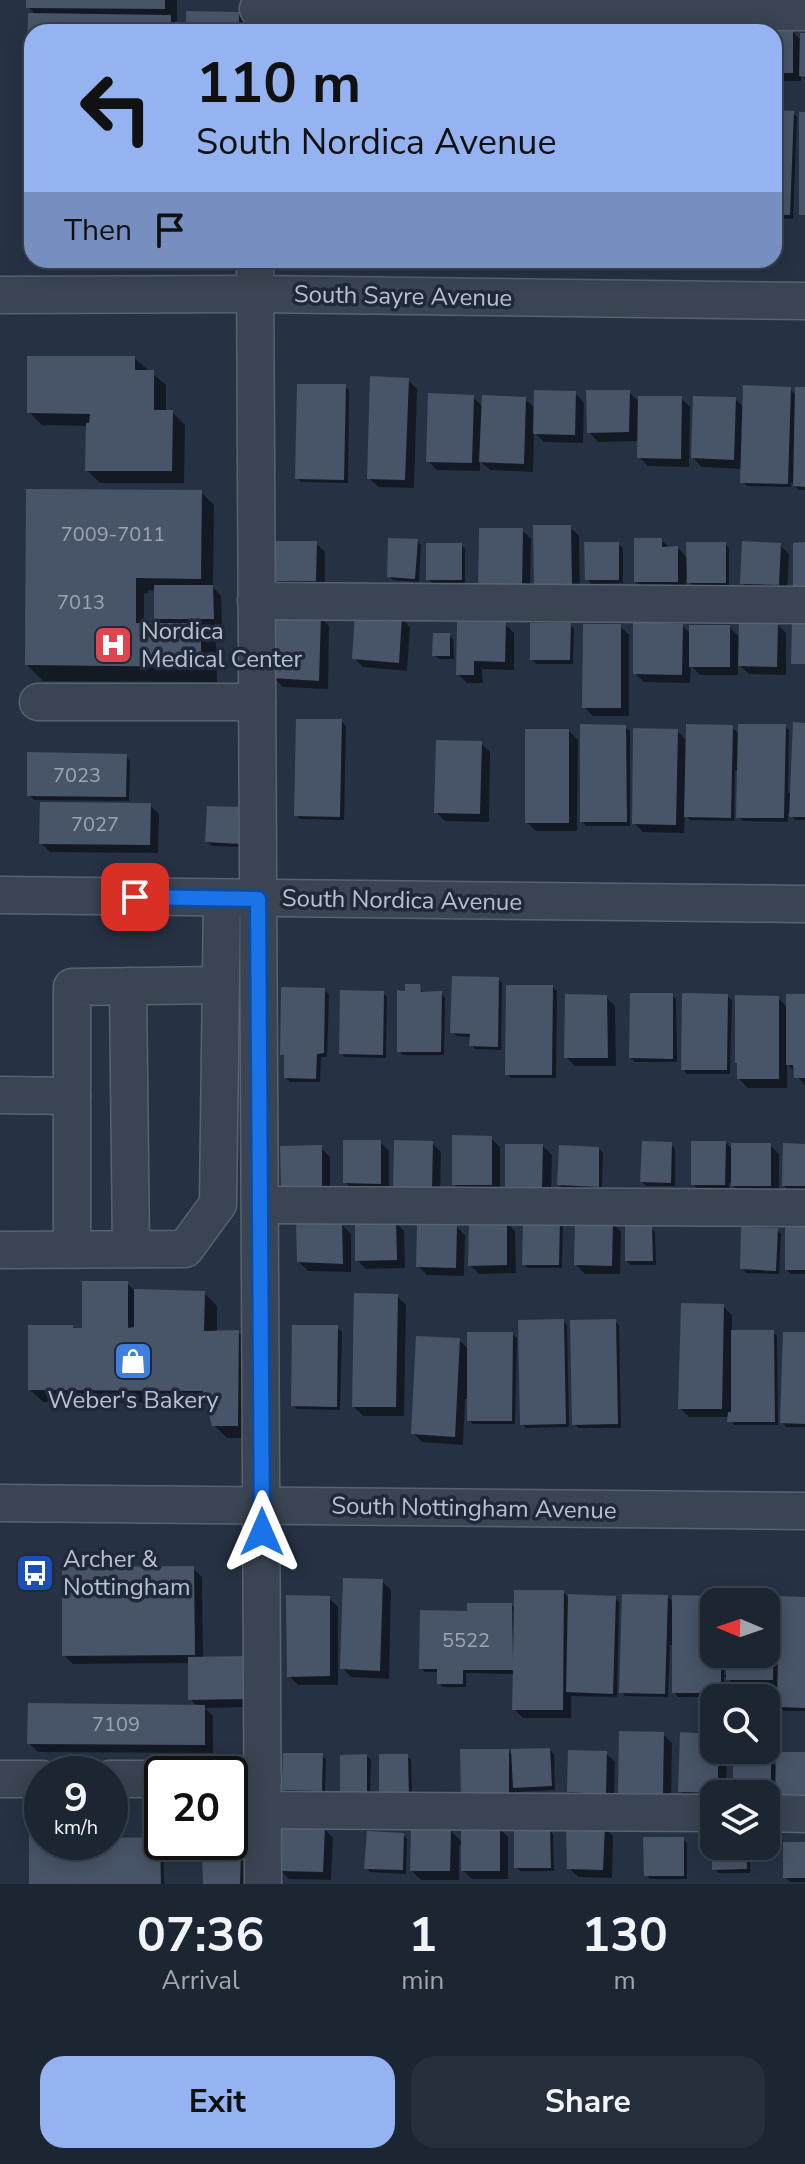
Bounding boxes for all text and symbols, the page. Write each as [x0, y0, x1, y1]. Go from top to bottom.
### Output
text: 110 m [196, 45, 361, 122]
icon: left [64, 56, 168, 160]
text: South Nordica Avenue [196, 118, 557, 167]
icon: arrive [148, 208, 192, 252]
text: Then [64, 210, 132, 251]
street label: South Sayre Avenue [293, 278, 513, 314]
house number: 7009-7011 [61, 521, 165, 548]
house number: 7013 [57, 589, 105, 616]
place label: Nordica Medical Center [141, 615, 303, 675]
hospital icon: Nordica Medical Center [92, 624, 134, 666]
house number: 7023 [53, 762, 101, 789]
house number: 7027 [71, 811, 119, 838]
pin [101, 863, 169, 931]
icon: arrive [113, 875, 157, 919]
street label: South Nordica Avenue [282, 882, 522, 918]
shop icon: Weber's Bakery [112, 1340, 154, 1382]
place label: Weber's Bakery [47, 1384, 219, 1416]
position arrow [220, 1490, 304, 1574]
street label: South Nottingham Avenue [331, 1490, 617, 1526]
place label: Archer & Nottingham [63, 1543, 191, 1603]
bus stop icon: Archer & Nottingham [14, 1552, 56, 1594]
north arrow [700, 1588, 780, 1668]
map controls [700, 1588, 780, 1860]
house number: 5522 [442, 1627, 490, 1654]
button: search [700, 1684, 780, 1764]
house number: 7109 [92, 1711, 140, 1738]
speed limit sign: 20 [144, 1756, 248, 1860]
text: 9 [64, 1771, 88, 1825]
button: layers [700, 1780, 780, 1860]
text: km/h [54, 1814, 98, 1841]
text: 07:36 [137, 1902, 264, 1968]
text: 1 [408, 1902, 437, 1968]
text: 130 [581, 1902, 668, 1968]
text: Arrival [162, 1963, 240, 1998]
text: min [401, 1963, 444, 1998]
text: m [614, 1963, 636, 1998]
button: Exit [40, 2056, 395, 2148]
button: Share [411, 2056, 765, 2148]

